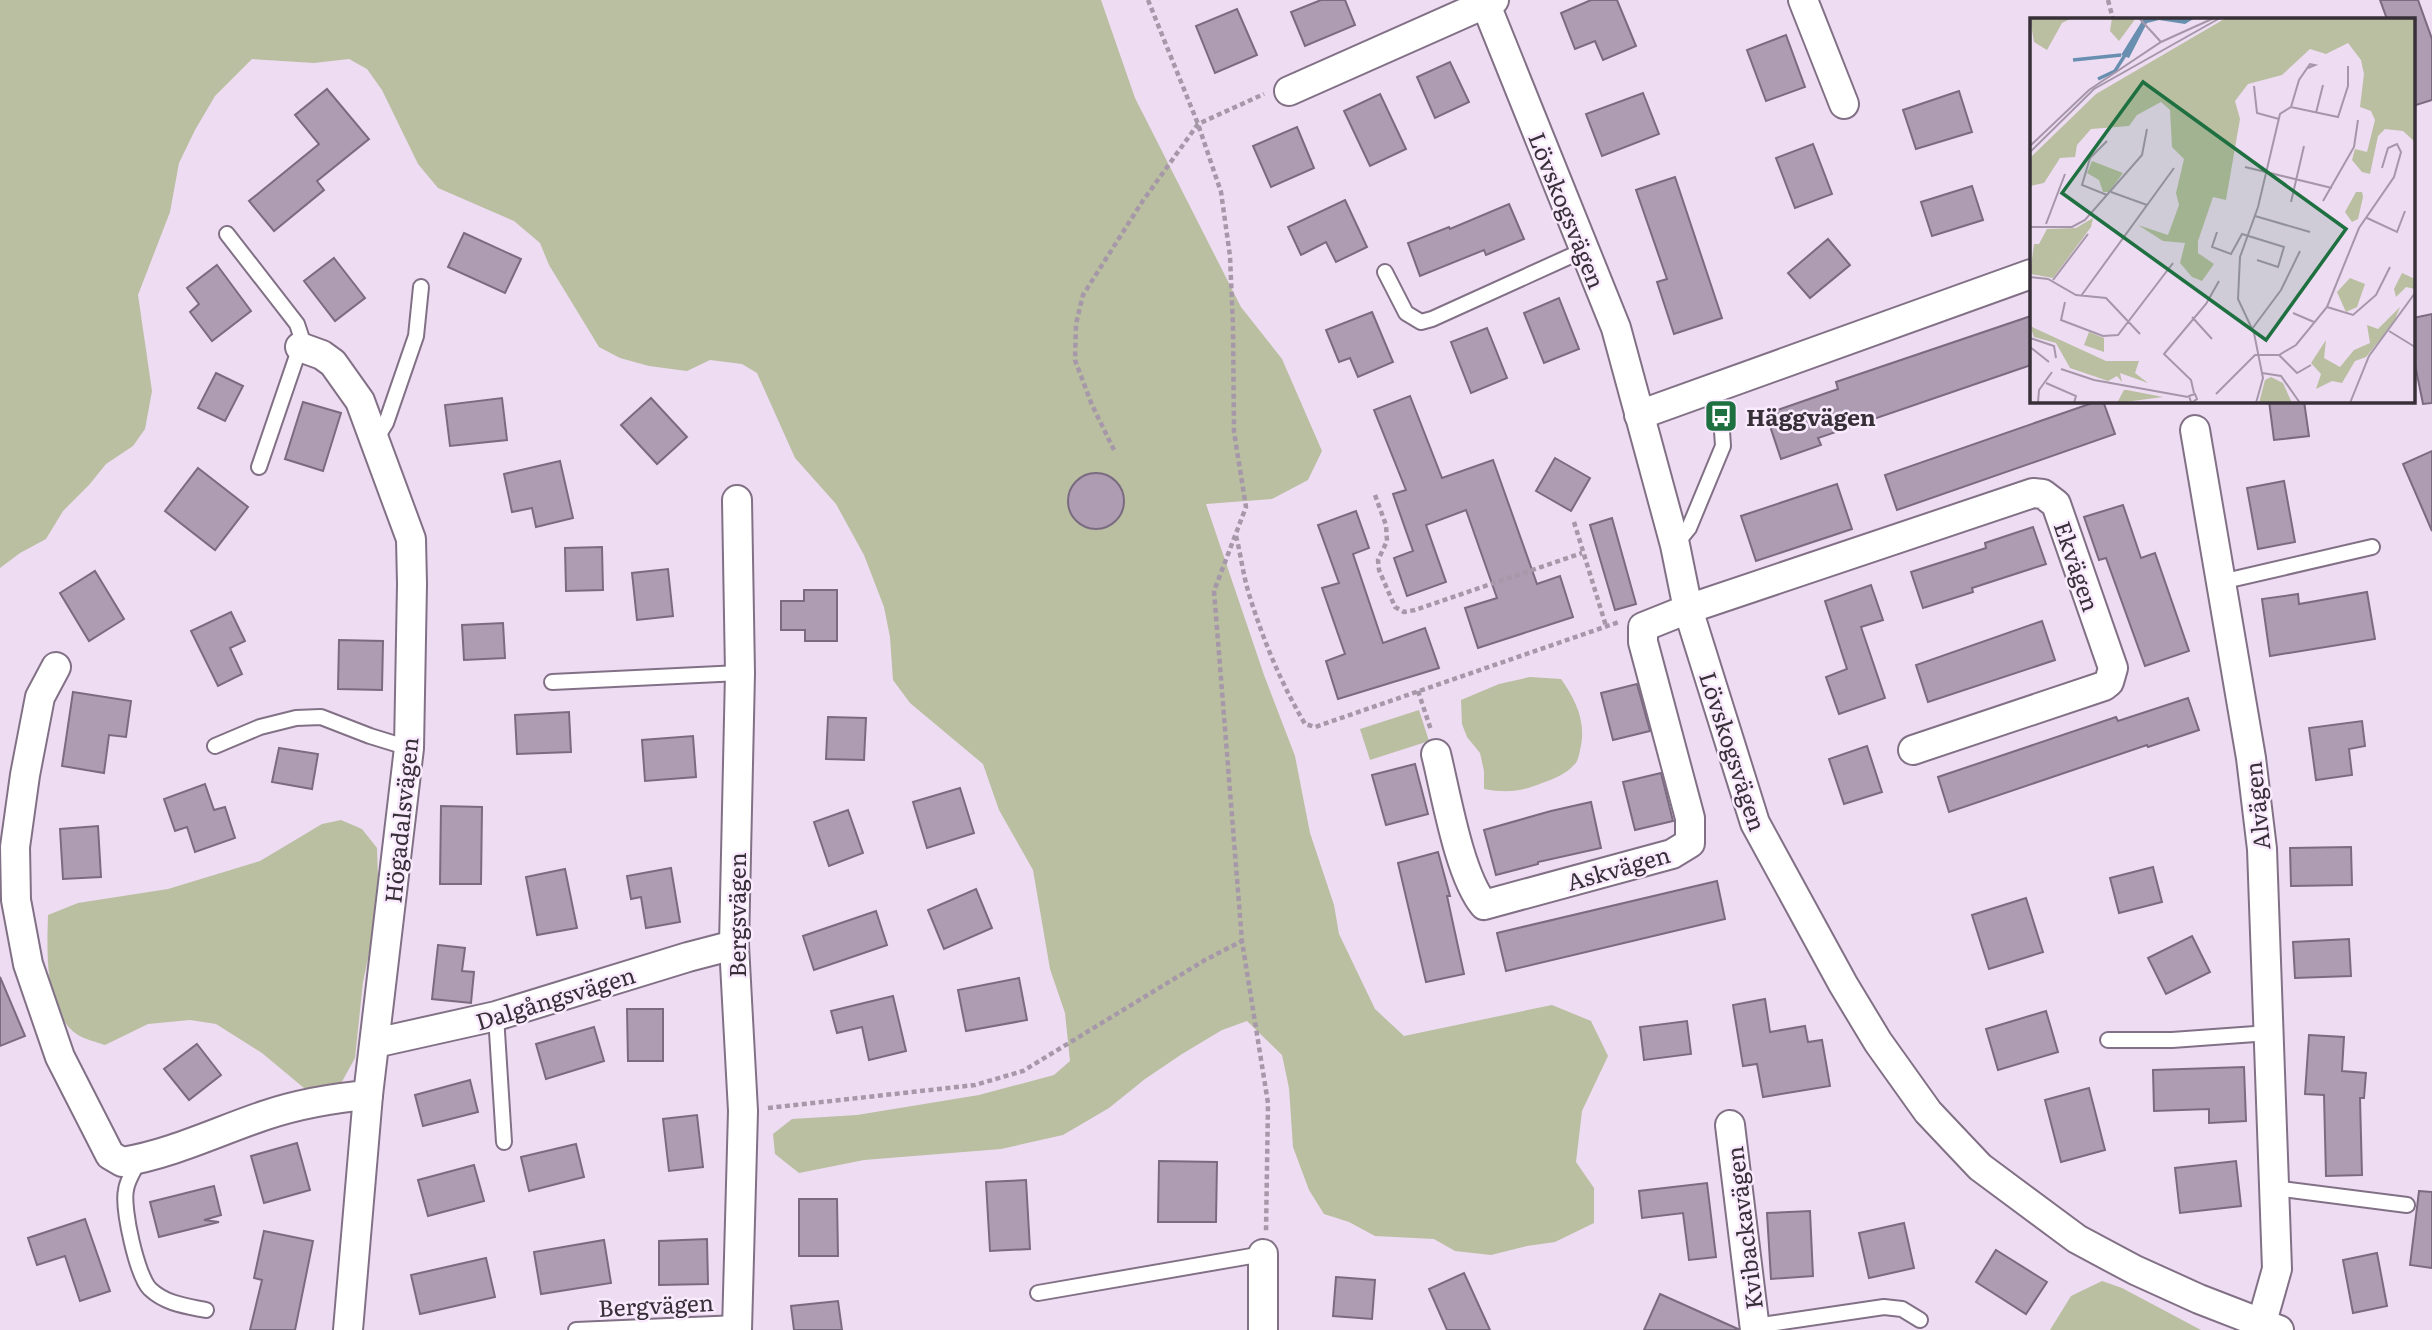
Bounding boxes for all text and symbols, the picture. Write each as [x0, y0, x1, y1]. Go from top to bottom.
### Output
inset map [2030, 18, 2414, 402]
street label: Lövskogsvägen [1521, 127, 1615, 293]
bus stop icon: Häggvägen [1702, 397, 1740, 435]
place label: Häggvägen [1746, 399, 1876, 433]
street label: Ekvägen [2047, 516, 2109, 616]
street label: Lövskogsvägen [1692, 667, 1776, 835]
street label: Högadalsvägen [374, 735, 426, 905]
street label: Alvägen [2234, 760, 2278, 852]
street label: Askvägen [1562, 836, 1674, 898]
street label: Bergsvägen [719, 852, 753, 978]
street label: Dalgångsvägen [471, 957, 639, 1037]
street label: Kvibackavägen [1716, 1144, 1770, 1312]
street label: Bergvägen [597, 1284, 715, 1324]

